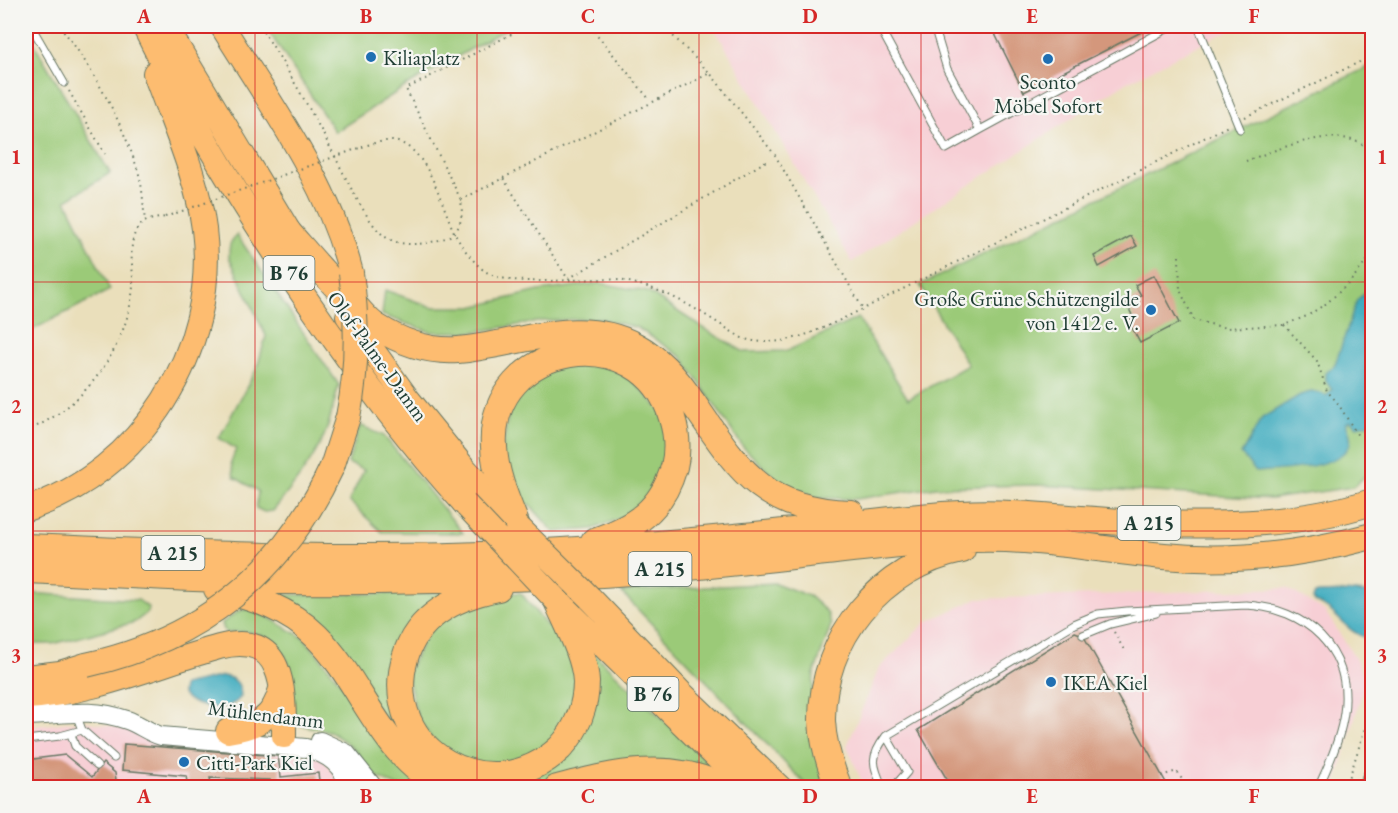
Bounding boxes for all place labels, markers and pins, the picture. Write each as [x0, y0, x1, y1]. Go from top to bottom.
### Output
place label: Kiliaplatz [383, 44, 460, 71]
marker: Kiliaplatz [364, 50, 378, 64]
marker: Sconto Möbel Sofort [1041, 52, 1055, 66]
place label: Sconto Möbel Sofort [994, 68, 1102, 119]
place label: Große Grüne Schützengilde von 1412 e. V. [914, 285, 1139, 336]
marker: Große Grüne Schützengilde von 1412 e. V. [1144, 303, 1158, 317]
place label: IKEA Kiel [1063, 669, 1148, 696]
marker: IKEA Kiel [1044, 675, 1058, 689]
place label: Citti-Park Kiel [196, 749, 313, 776]
marker: Citti-Park Kiel [177, 755, 191, 769]

